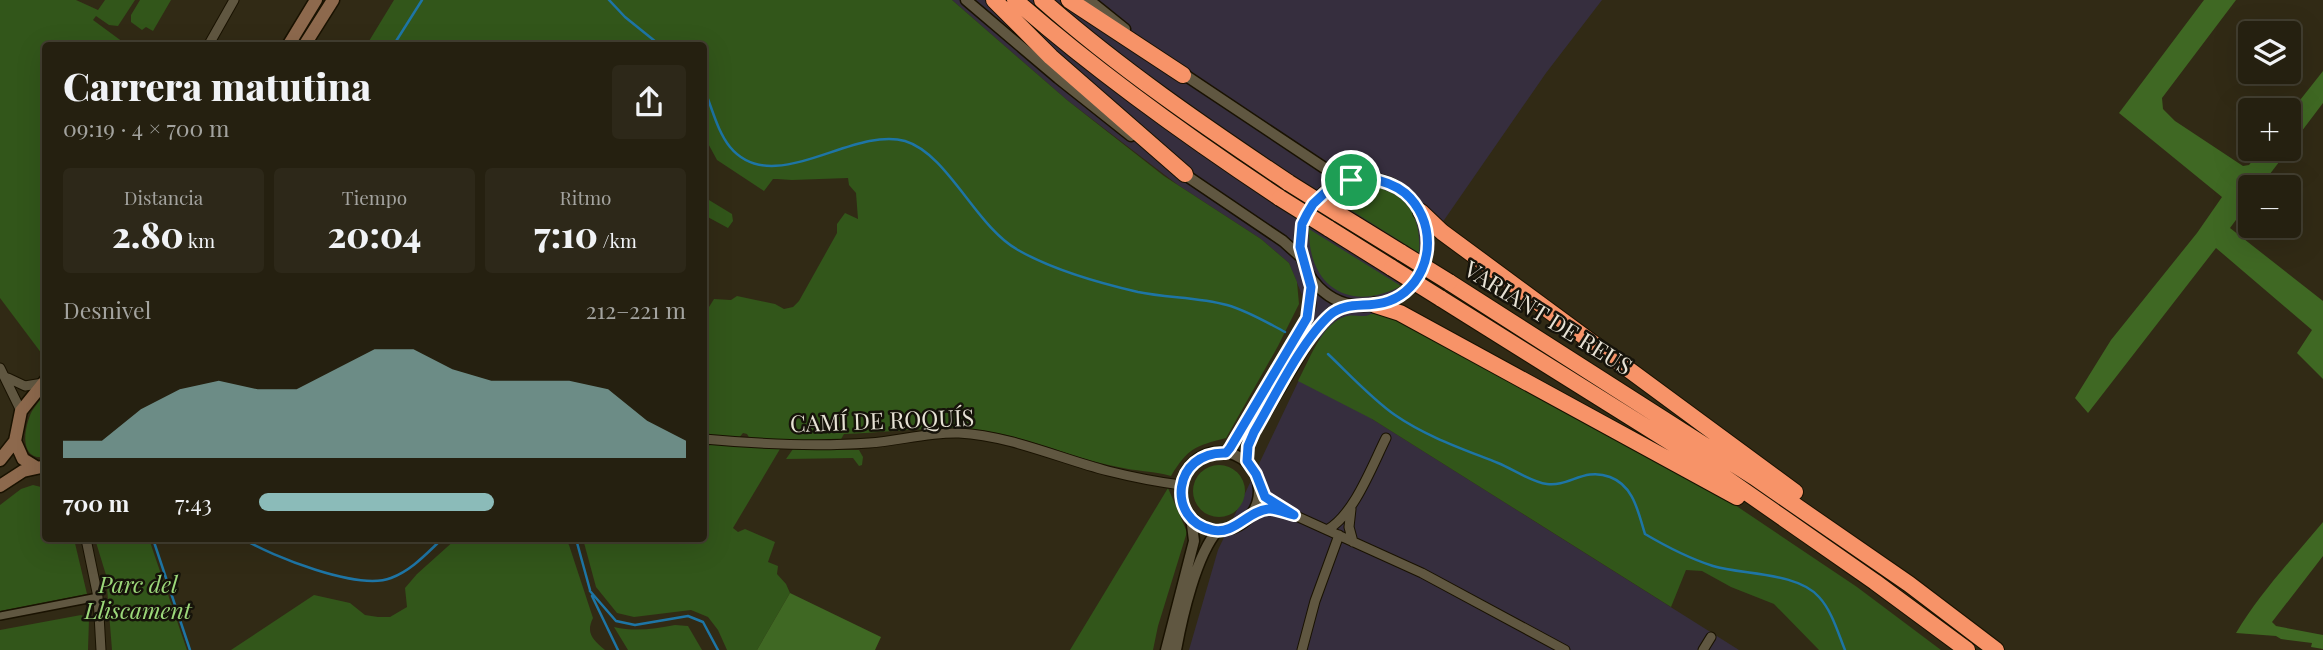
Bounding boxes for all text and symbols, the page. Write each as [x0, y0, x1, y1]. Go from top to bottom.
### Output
map controls [2238, 21, 2301, 238]
button: layers [2238, 21, 2301, 84]
text: Carrera matutina [63, 60, 371, 111]
button: share [612, 65, 686, 139]
button: + [2238, 98, 2301, 161]
text: 09:19 · 4 × 700 m [63, 112, 230, 143]
pin [1321, 150, 1381, 210]
icon: arrive [1332, 161, 1370, 199]
button: − [2238, 175, 2301, 238]
text: Distancia [124, 184, 203, 210]
text: Tiempo [342, 184, 407, 210]
text: Ritmo [560, 184, 611, 210]
text: 2.80 [112, 210, 184, 257]
text: 20:04 [328, 210, 421, 257]
text: 7:10 [534, 210, 598, 257]
text: km [184, 227, 215, 253]
text: /km [598, 227, 637, 253]
street label: VARIANT DE REUS [1458, 252, 1639, 381]
text: Desnivel [63, 294, 151, 325]
text: 212–221 m [586, 294, 686, 325]
street label: CAMÍ DE ROQUÍS [789, 401, 975, 438]
text: 700 m [63, 487, 129, 518]
text: 7:43 [175, 487, 212, 518]
park label: Parc del Lliscament [83, 568, 193, 625]

